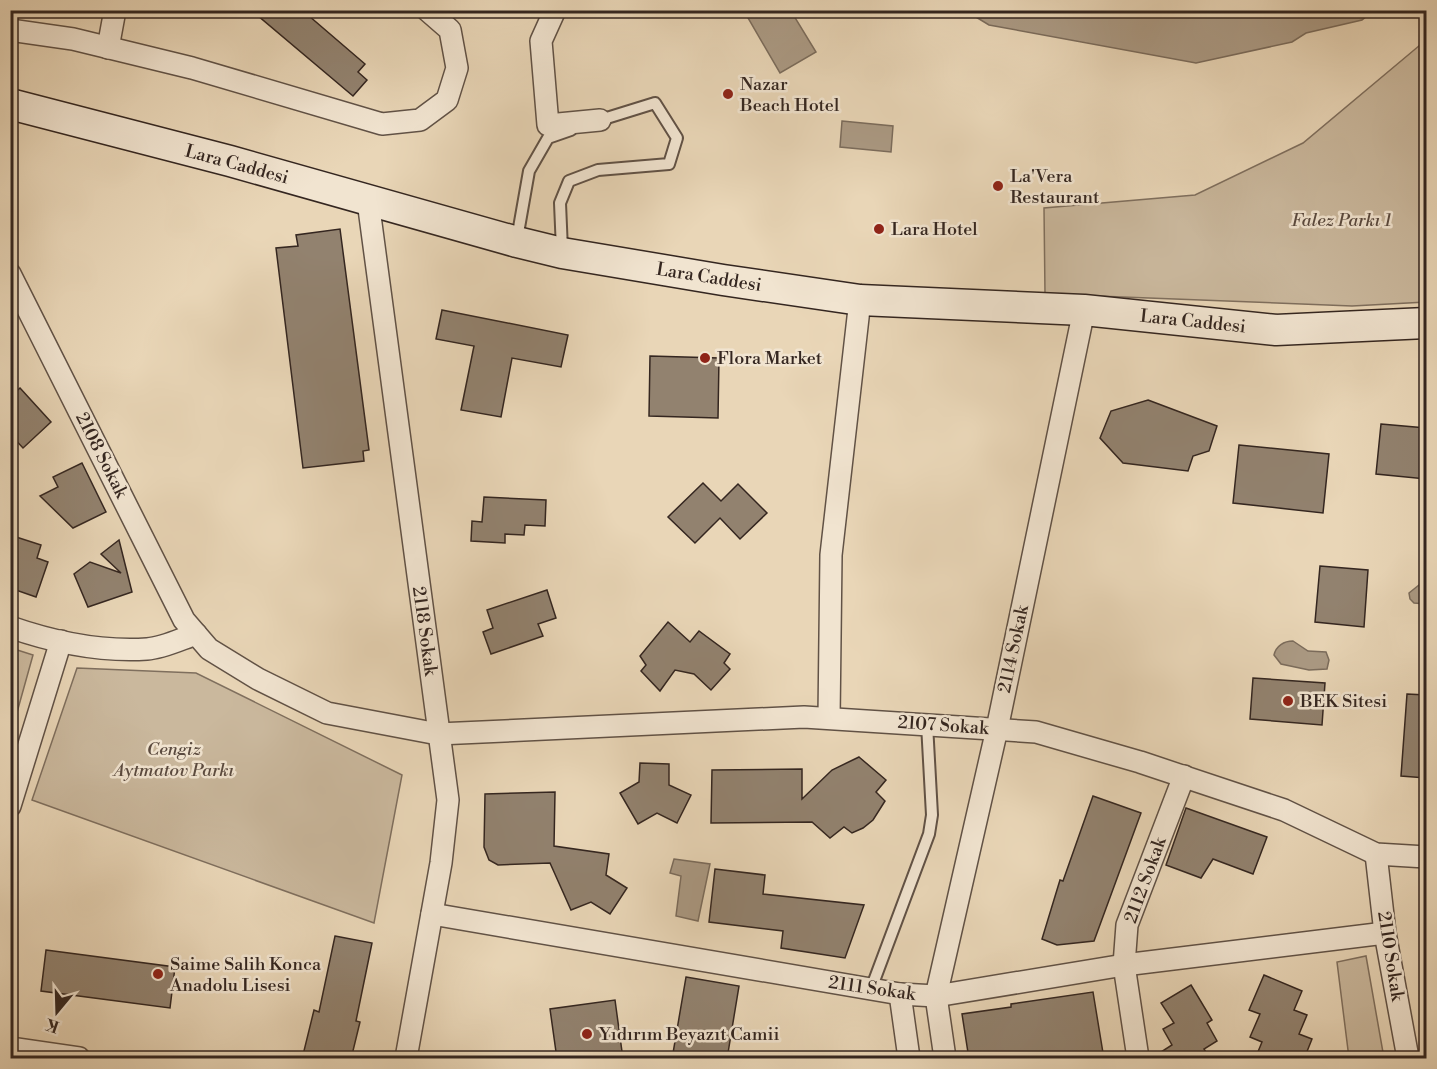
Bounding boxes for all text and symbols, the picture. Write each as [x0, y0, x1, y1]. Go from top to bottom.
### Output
place label: Nazar Beach Hotel [739, 73, 840, 117]
marker: Nazar Beach Hotel [721, 87, 735, 101]
street label: Lara Caddesi [183, 140, 291, 189]
place label: La'Vera Restaurant [1010, 165, 1100, 209]
marker: La'Vera Restaurant [991, 179, 1005, 193]
park label: Falez Parkı 1 [1291, 209, 1391, 232]
place label: Lara Hotel [891, 218, 978, 241]
marker: Lara Hotel [872, 222, 886, 236]
street label: Lara Caddesi [655, 258, 763, 297]
street label: Lara Caddesi [1139, 304, 1247, 338]
place label: Flora Market [717, 347, 823, 370]
marker: Flora Market [698, 351, 712, 365]
street label: 2108 Sokak [70, 408, 134, 503]
street label: 2118 Sokak [407, 585, 442, 679]
street label: 2114 Sokak [993, 602, 1034, 695]
place label: BEK Sitesi [1299, 690, 1387, 713]
marker: BEK Sitesi [1281, 694, 1295, 708]
street label: 2107 Sokak [897, 711, 991, 740]
park label: Cengiz Aytmatov Parkı [112, 738, 235, 782]
street label: 2112 Sokak [1119, 833, 1172, 926]
street label: 2110 Sokak [1372, 910, 1409, 1004]
place label: Saime Salih Konca Anadolu Lisesi [169, 953, 322, 997]
marker: Saime Salih Konca Anadolu Lisesi [151, 967, 165, 981]
street label: 2111 Sokak [827, 971, 918, 1006]
north arrow [27, 982, 87, 1042]
text: K [42, 1013, 62, 1037]
place label: Yıdırım Beyazıt Camii [598, 1023, 779, 1046]
marker: Yıdırım Beyazıt Camii [580, 1027, 594, 1041]

